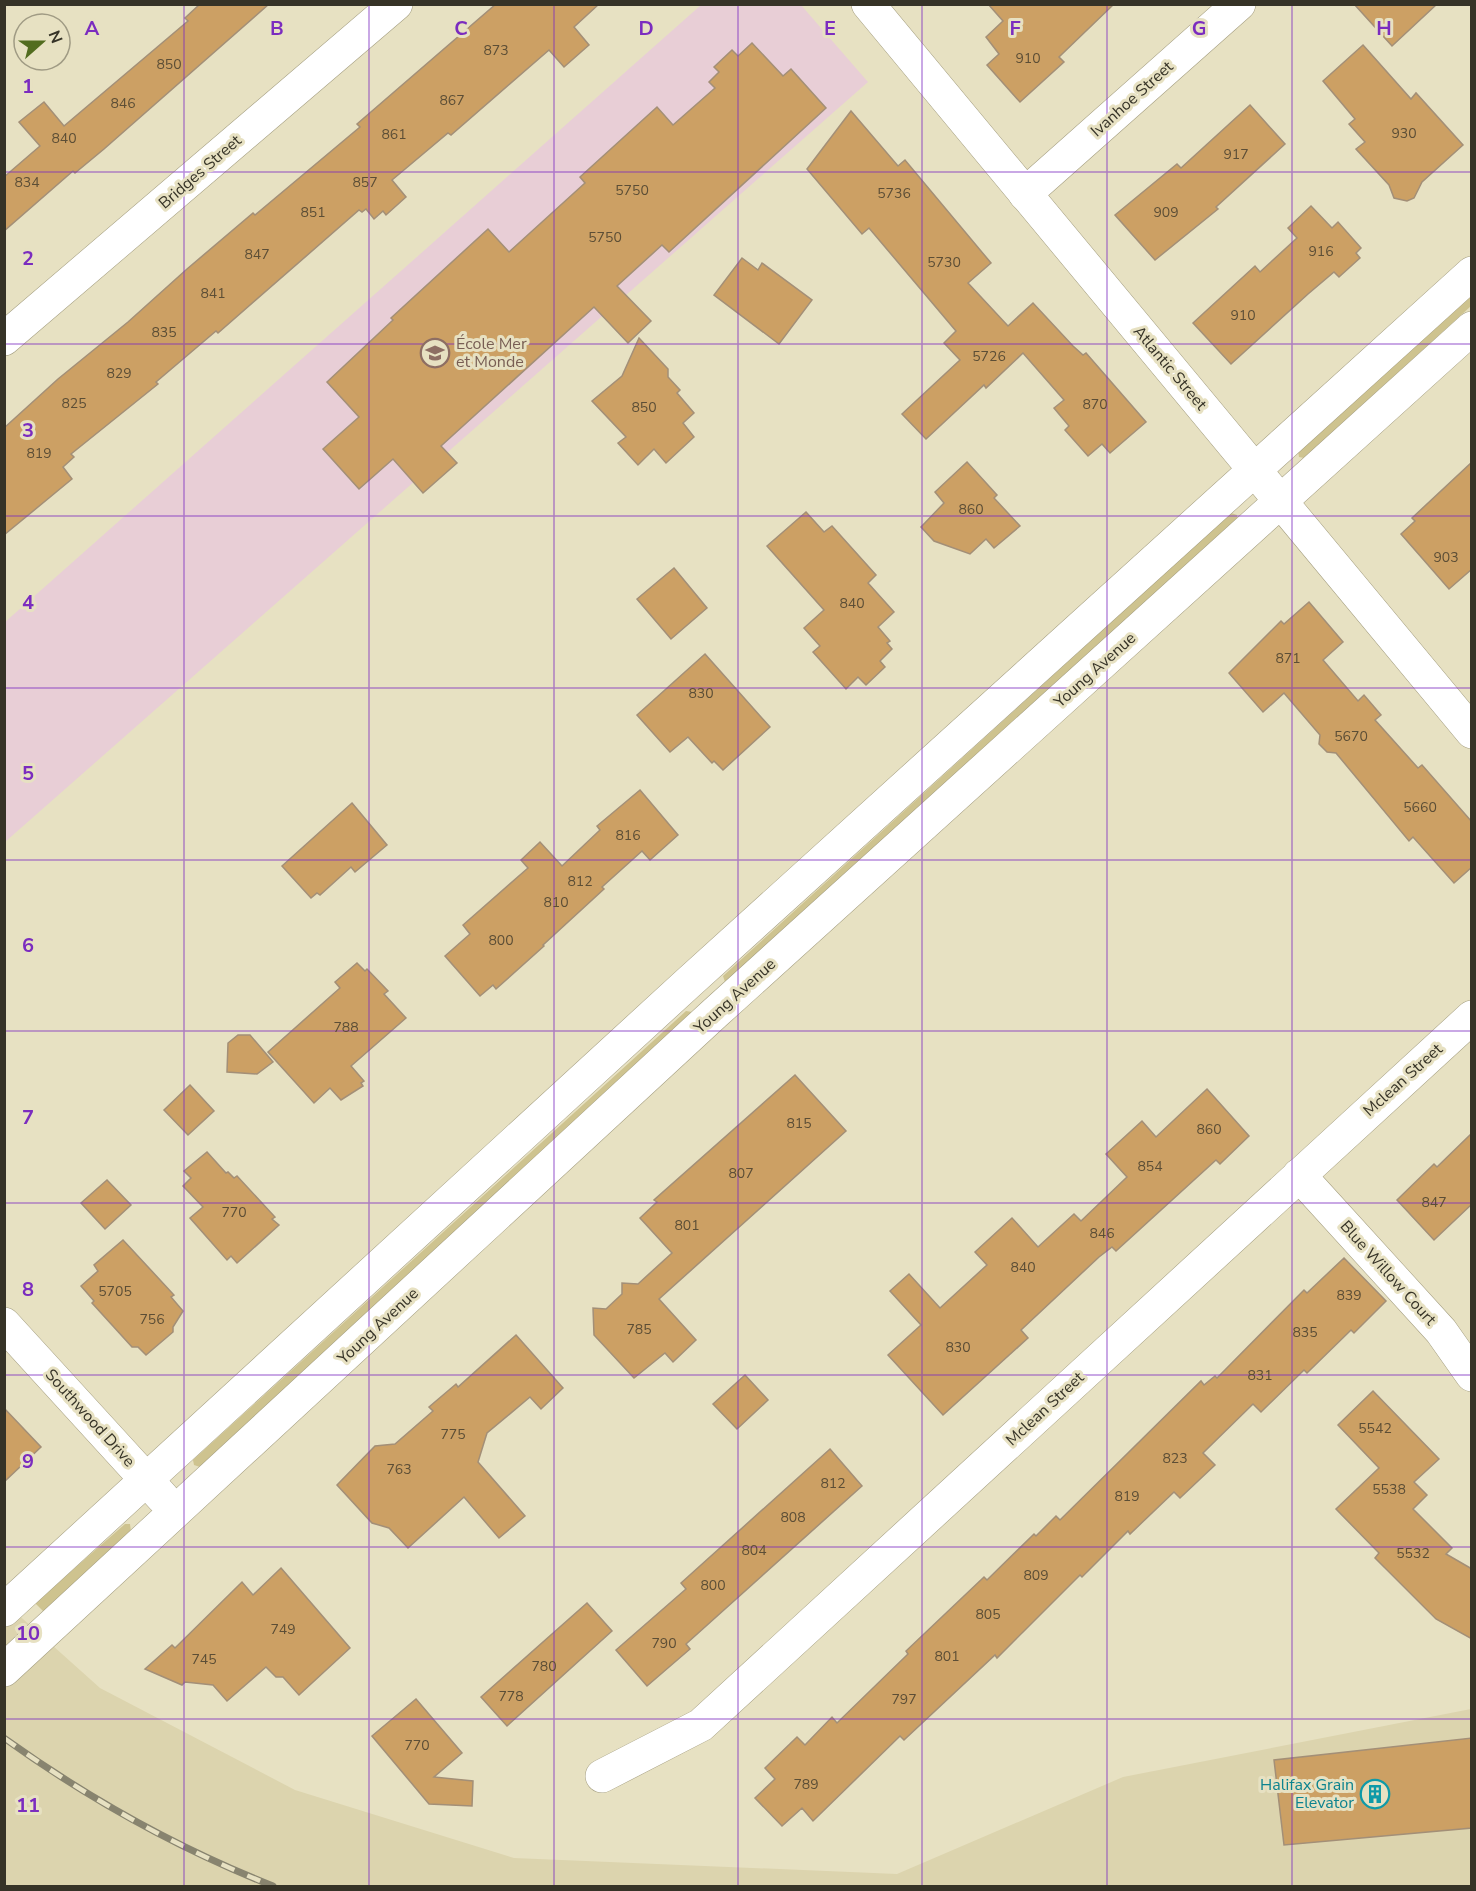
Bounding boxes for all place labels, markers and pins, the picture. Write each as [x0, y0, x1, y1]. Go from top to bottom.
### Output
place label: École Mer et Monde [456, 333, 527, 373]
school or university icon: École Mer et Monde [419, 337, 451, 369]
place label: Halifax Grain Elevator [1260, 1774, 1354, 1814]
building icon: Halifax Grain Elevator [1359, 1778, 1391, 1810]

